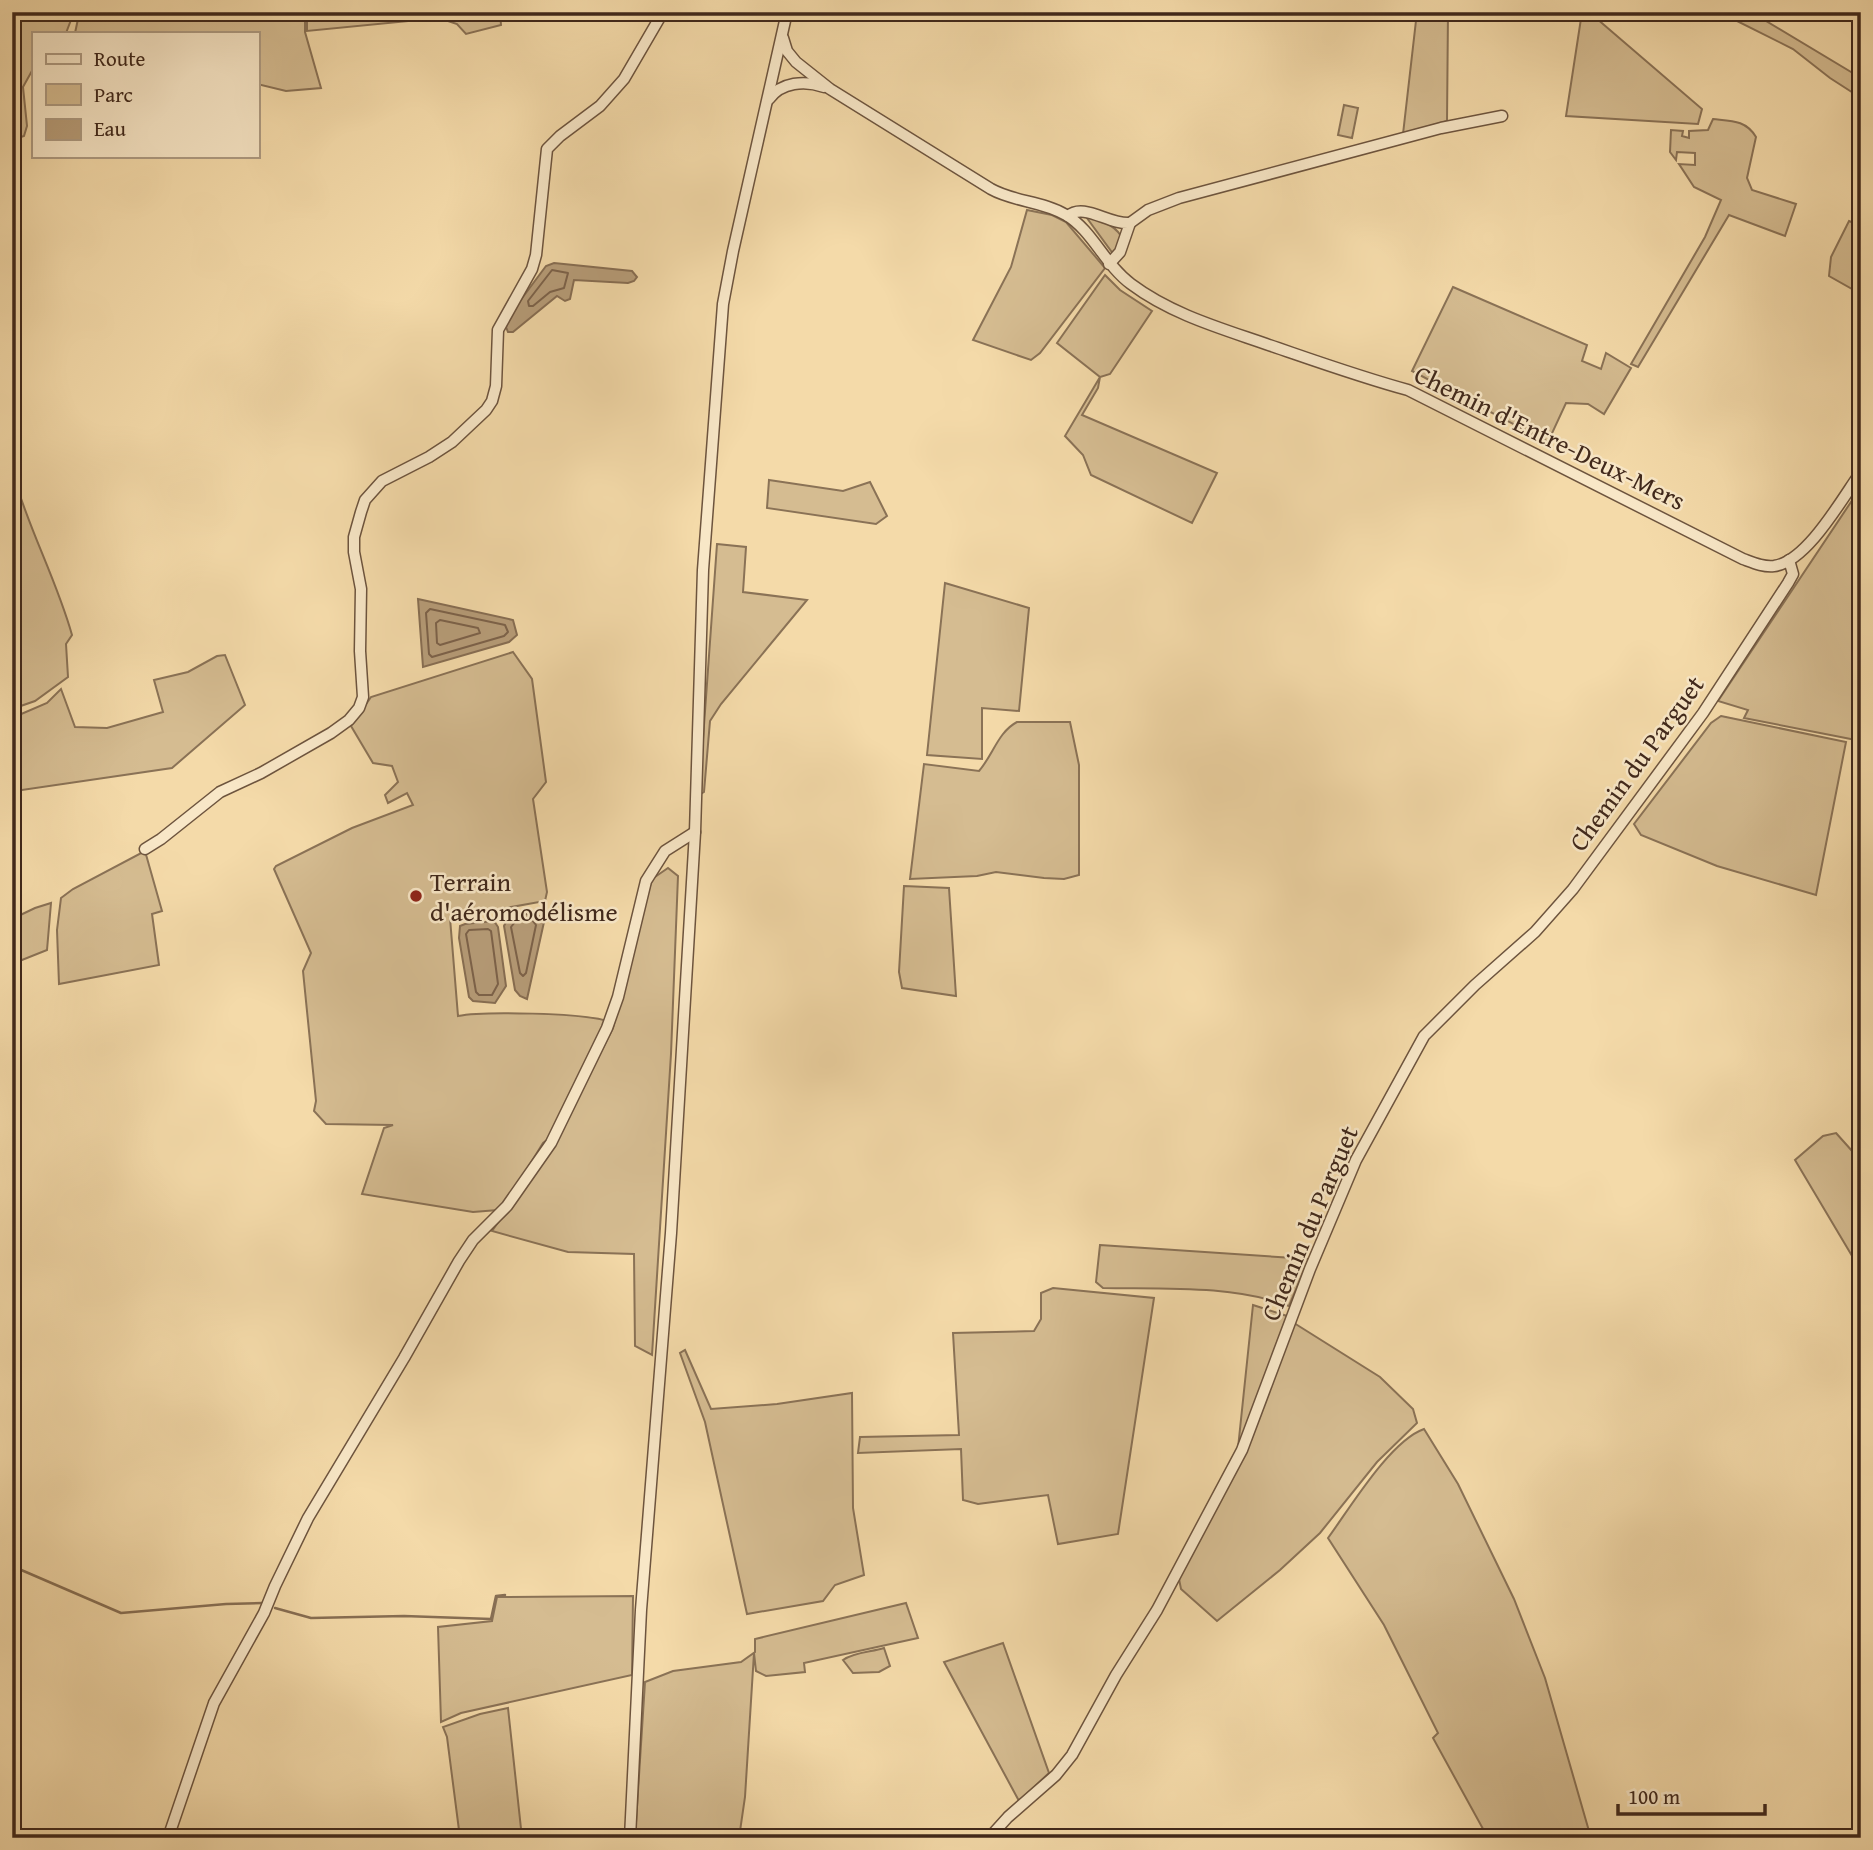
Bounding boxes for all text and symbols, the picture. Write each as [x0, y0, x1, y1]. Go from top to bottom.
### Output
legend [32, 32, 259, 158]
text: Route [94, 43, 146, 74]
text: Parc [94, 79, 133, 110]
text: Eau [94, 113, 127, 144]
street label: Chemin d'Entre-Deux-Mers [1408, 354, 1692, 520]
street label: Chemin du Parguet [1559, 667, 1713, 859]
place label: Terrain d'aéromodélisme [430, 862, 618, 931]
marker: Terrain d'aéromodélisme [408, 888, 424, 904]
street label: Chemin du Parguet [1250, 1119, 1368, 1327]
scale bar [1618, 1773, 1764, 1817]
text: 100 m [1628, 1781, 1680, 1812]

